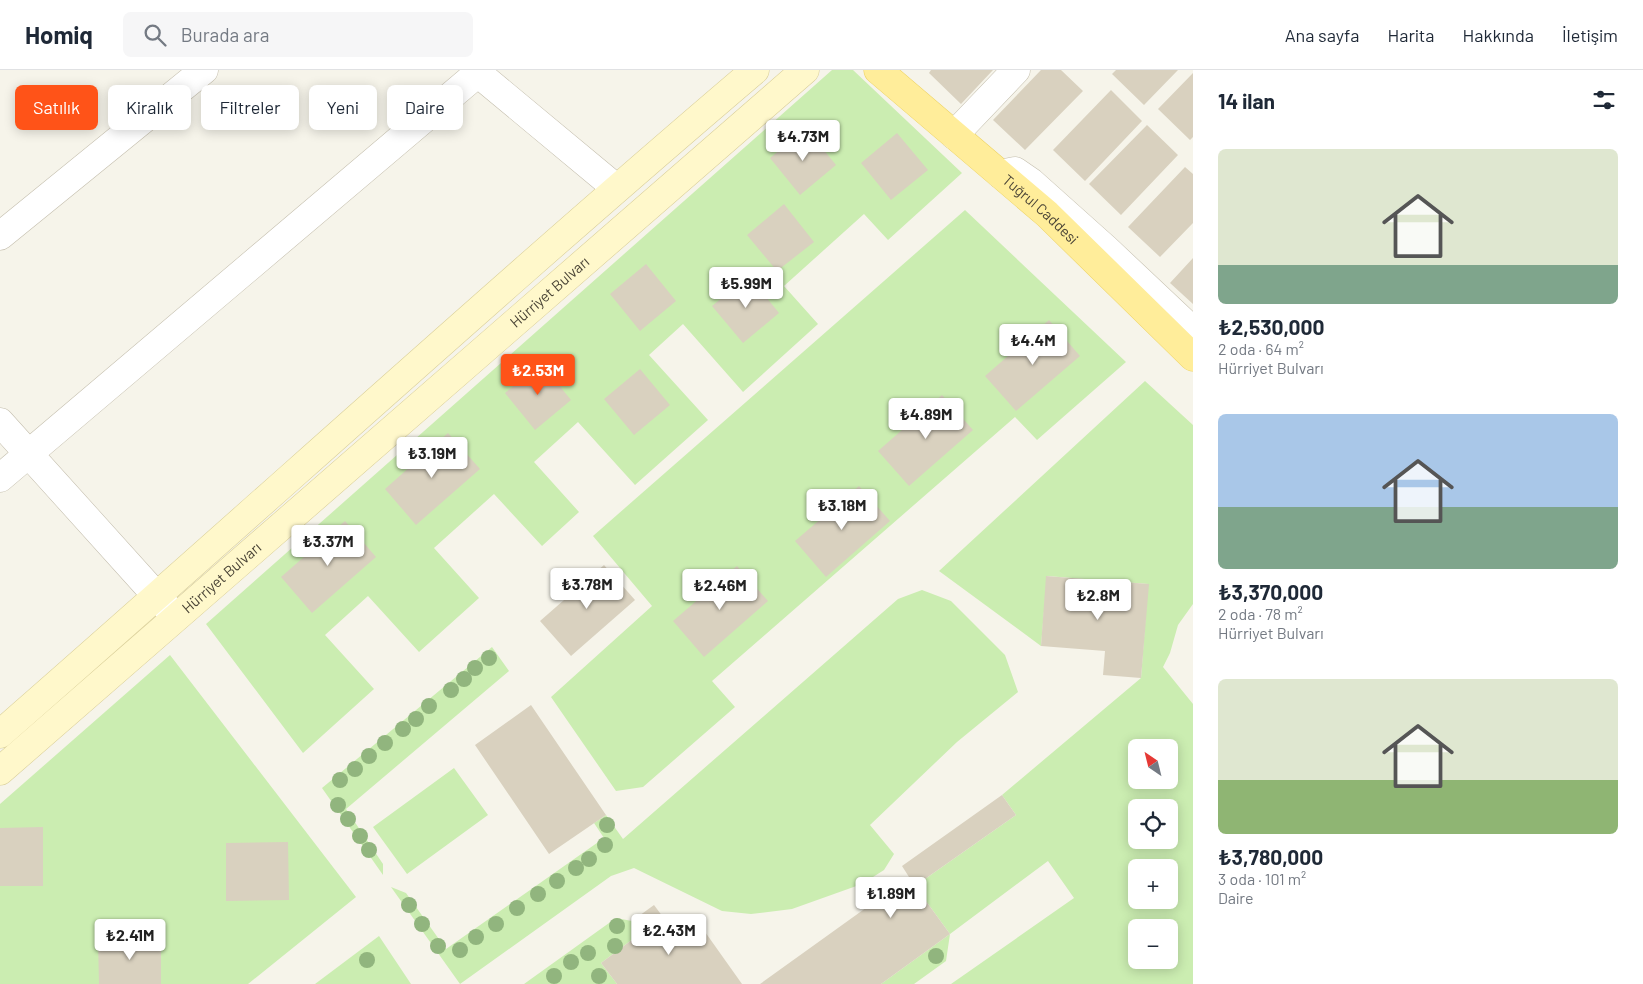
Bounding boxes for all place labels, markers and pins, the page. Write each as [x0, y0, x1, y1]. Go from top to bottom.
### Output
pin: ₺4.73M [762, 119, 844, 162]
pin: ₺5.99M [705, 266, 787, 309]
pin: ₺4.4M [998, 324, 1068, 366]
pin: ₺2.53M [497, 354, 579, 396]
pin: ₺4.89M [885, 398, 967, 440]
pin: ₺3.19M [391, 436, 473, 479]
pin: ₺3.18M [801, 488, 883, 531]
pin: ₺3.37M [287, 524, 369, 567]
pin: ₺3.78M [546, 568, 628, 610]
pin: ₺2.46M [679, 568, 761, 611]
pin: ₺2.8M [1063, 578, 1133, 621]
pin: ₺1.89M [850, 876, 932, 919]
pin: ₺2.43M [628, 914, 710, 956]
pin: ₺2.41M [89, 918, 171, 961]

